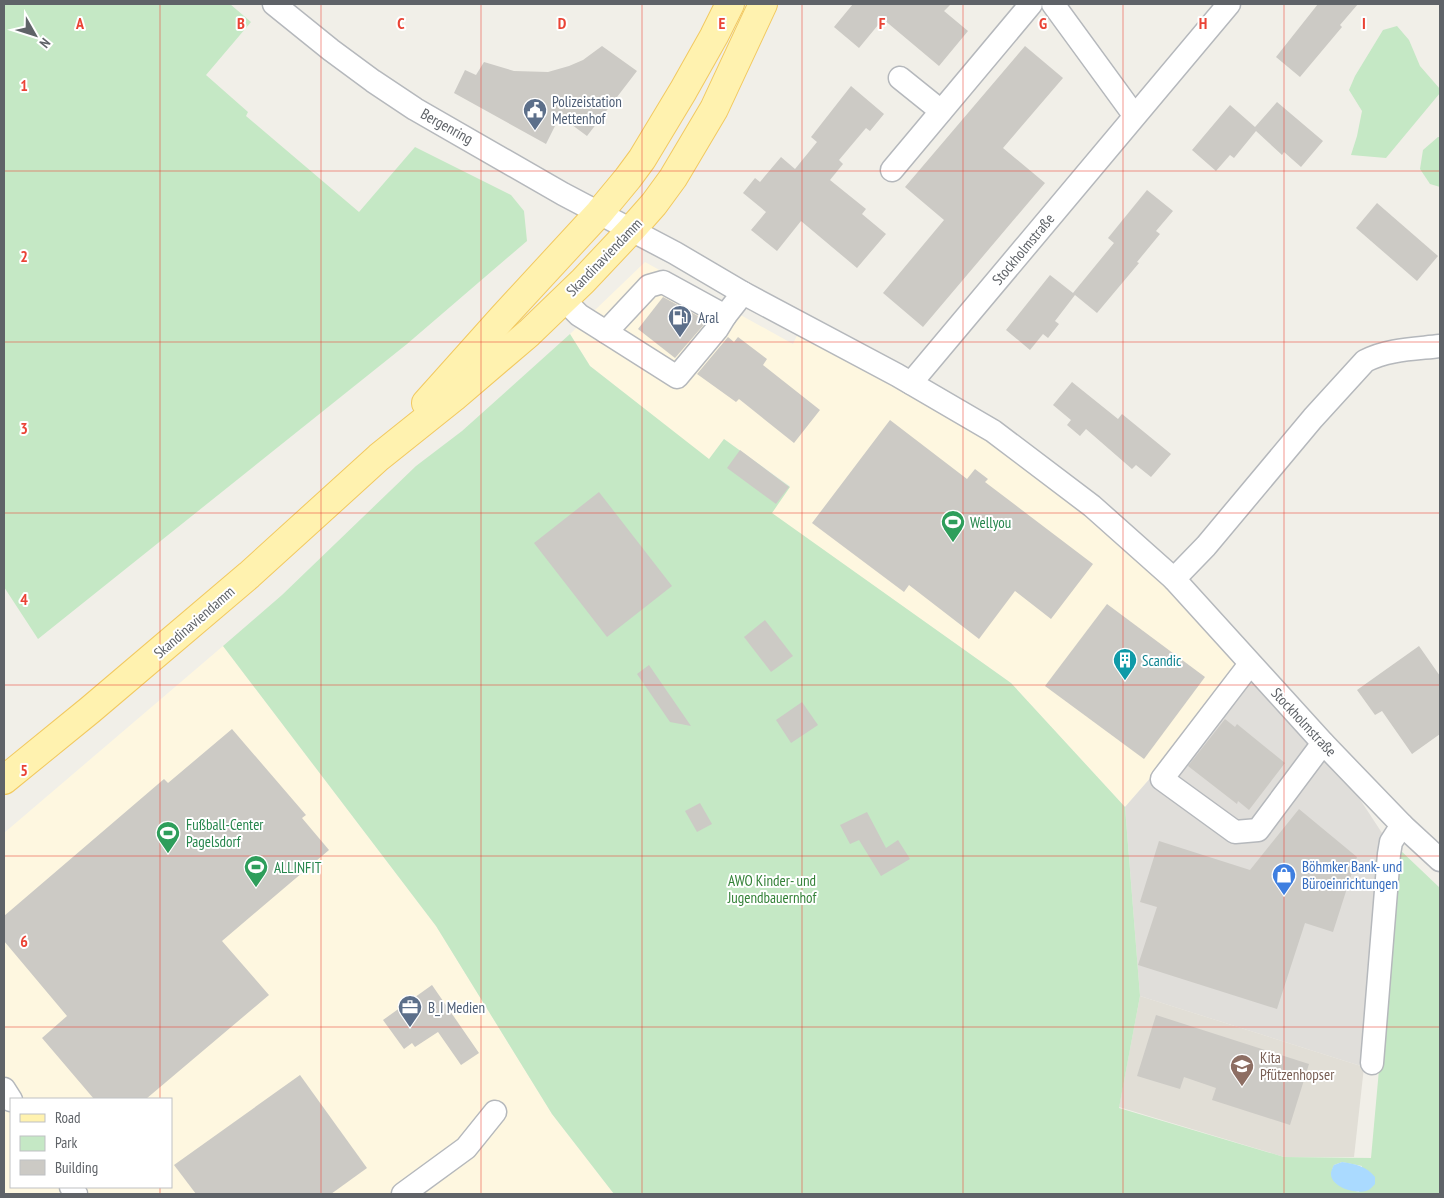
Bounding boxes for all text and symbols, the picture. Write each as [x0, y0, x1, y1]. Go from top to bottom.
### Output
north arrow [10, 10, 60, 60]
text: A [75, 13, 85, 33]
text: B [237, 13, 245, 33]
text: C [397, 13, 405, 33]
text: D [558, 13, 567, 33]
text: E [719, 13, 726, 33]
text: F [879, 13, 886, 33]
text: G [1039, 13, 1047, 33]
text: H [1199, 13, 1207, 33]
text: I [1362, 13, 1366, 33]
text: N [36, 35, 54, 52]
text: 1 [20, 75, 28, 95]
place label: Polizeistation Mettenhof [552, 92, 622, 128]
public building icon: Polizeistation Mettenhof [522, 97, 548, 131]
street label: Bergenring [417, 104, 477, 148]
street label: Stockholmstraße [988, 209, 1058, 289]
street label: Skandinaviendamm [562, 214, 646, 300]
text: 2 [20, 246, 28, 266]
fuel station icon: Aral [667, 304, 693, 338]
place label: Aral [698, 308, 719, 327]
text: 3 [20, 418, 28, 438]
sports icon: Wellyou [940, 509, 966, 543]
place label: Wellyou [970, 513, 1011, 532]
street label: Skandinaviendamm [150, 582, 238, 662]
text: 4 [20, 589, 28, 609]
building icon: Scandic [1112, 647, 1138, 681]
place label: Scandic [1142, 651, 1182, 670]
street label: Stockholmstraße [1267, 684, 1341, 760]
text: 5 [20, 760, 28, 780]
place label: Fußball-Center Pagelsdorf [186, 815, 264, 851]
sports icon: Fußball-Center Pagelsdorf [155, 820, 181, 854]
sports icon: ALLINFIT [243, 854, 269, 888]
place label: Böhmker Bank- und Büroeinrichtungen [1302, 857, 1402, 893]
place label: ALLINFIT [274, 858, 322, 877]
shop icon: Böhmker Bank- und Büroeinrichtungen [1271, 862, 1297, 896]
park label: AWO Kinder- und Jugendbauernhof [727, 871, 817, 907]
text: 6 [20, 931, 28, 951]
office icon: B_I Medien [397, 994, 423, 1028]
place label: B_I Medien [428, 998, 485, 1017]
place label: Kita Pfützenhopser [1260, 1048, 1335, 1084]
school or university icon: Kita Pfützenhopser [1229, 1053, 1255, 1087]
legend [10, 1098, 172, 1188]
text: Road [55, 1108, 81, 1127]
text: Park [55, 1133, 77, 1152]
text: Building [55, 1158, 98, 1177]

